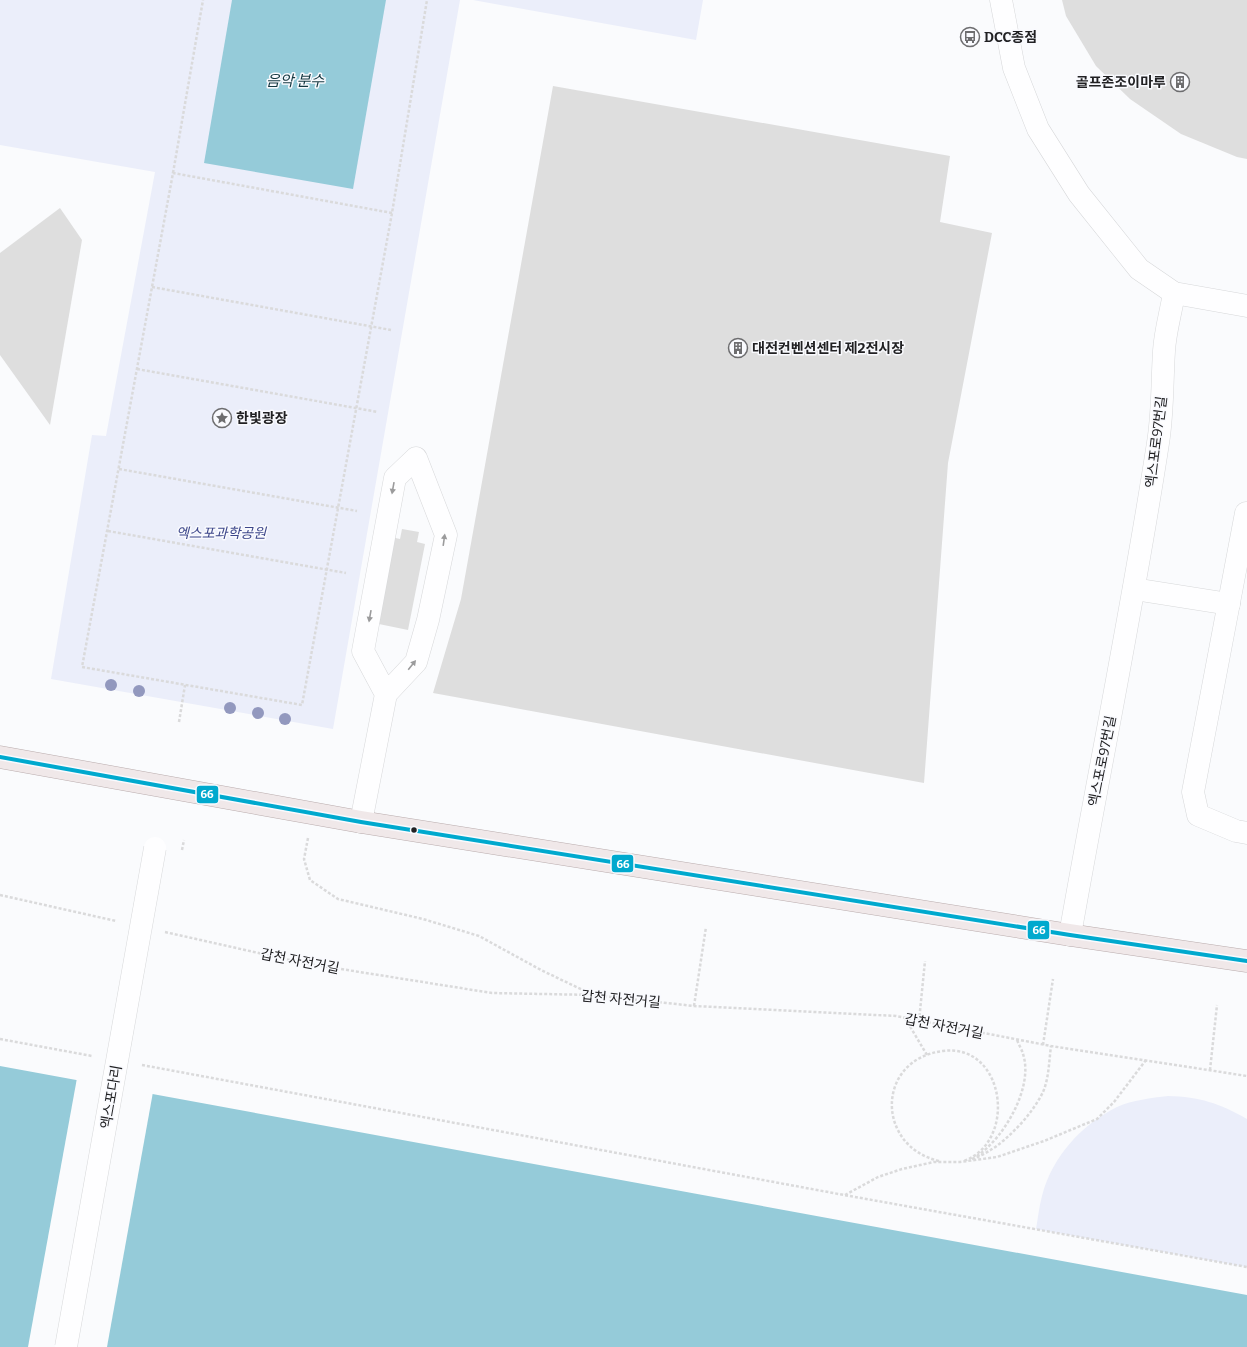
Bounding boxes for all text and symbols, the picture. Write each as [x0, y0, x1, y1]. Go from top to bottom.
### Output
bus stop icon: DCC종점 [959, 26, 981, 48]
place label: DCC종점 [984, 29, 1037, 46]
building icon: 골프존조이마루 [1169, 71, 1191, 93]
water label: 음악 분수 [266, 72, 325, 90]
place label: 골프존조이마루 [1076, 74, 1166, 91]
building icon: 대전컨벤션센터 제2전시장 [727, 337, 749, 359]
place label: 대전컨벤션센터 제2전시장 [752, 340, 904, 357]
street label: 엑스포로97번길 [1142, 395, 1171, 489]
place icon: 한빛광장 [211, 407, 233, 429]
place label: 한빛광장 [236, 410, 288, 427]
one-way arrow [390, 482, 396, 494]
park label: 엑스포과학공원 [176, 525, 267, 542]
one-way arrow [441, 534, 447, 547]
one-way arrow [366, 610, 372, 622]
one-way arrow [408, 660, 417, 671]
street label: 엑스포로97번길 [1085, 714, 1120, 808]
line badge: 66 [196, 785, 219, 804]
text: 66 [200, 788, 214, 801]
unlabelled marker [409, 825, 419, 835]
line badge: 66 [611, 854, 634, 873]
text: 66 [616, 858, 630, 871]
line badge: 66 [1027, 920, 1050, 940]
text: 66 [1032, 924, 1046, 937]
street label: 갑천 자전거길 [259, 946, 341, 977]
street label: 갑천 자전거길 [580, 988, 662, 1011]
street label: 갑천 자전거길 [903, 1011, 985, 1042]
street label: 엑스포다리 [98, 1064, 125, 1130]

